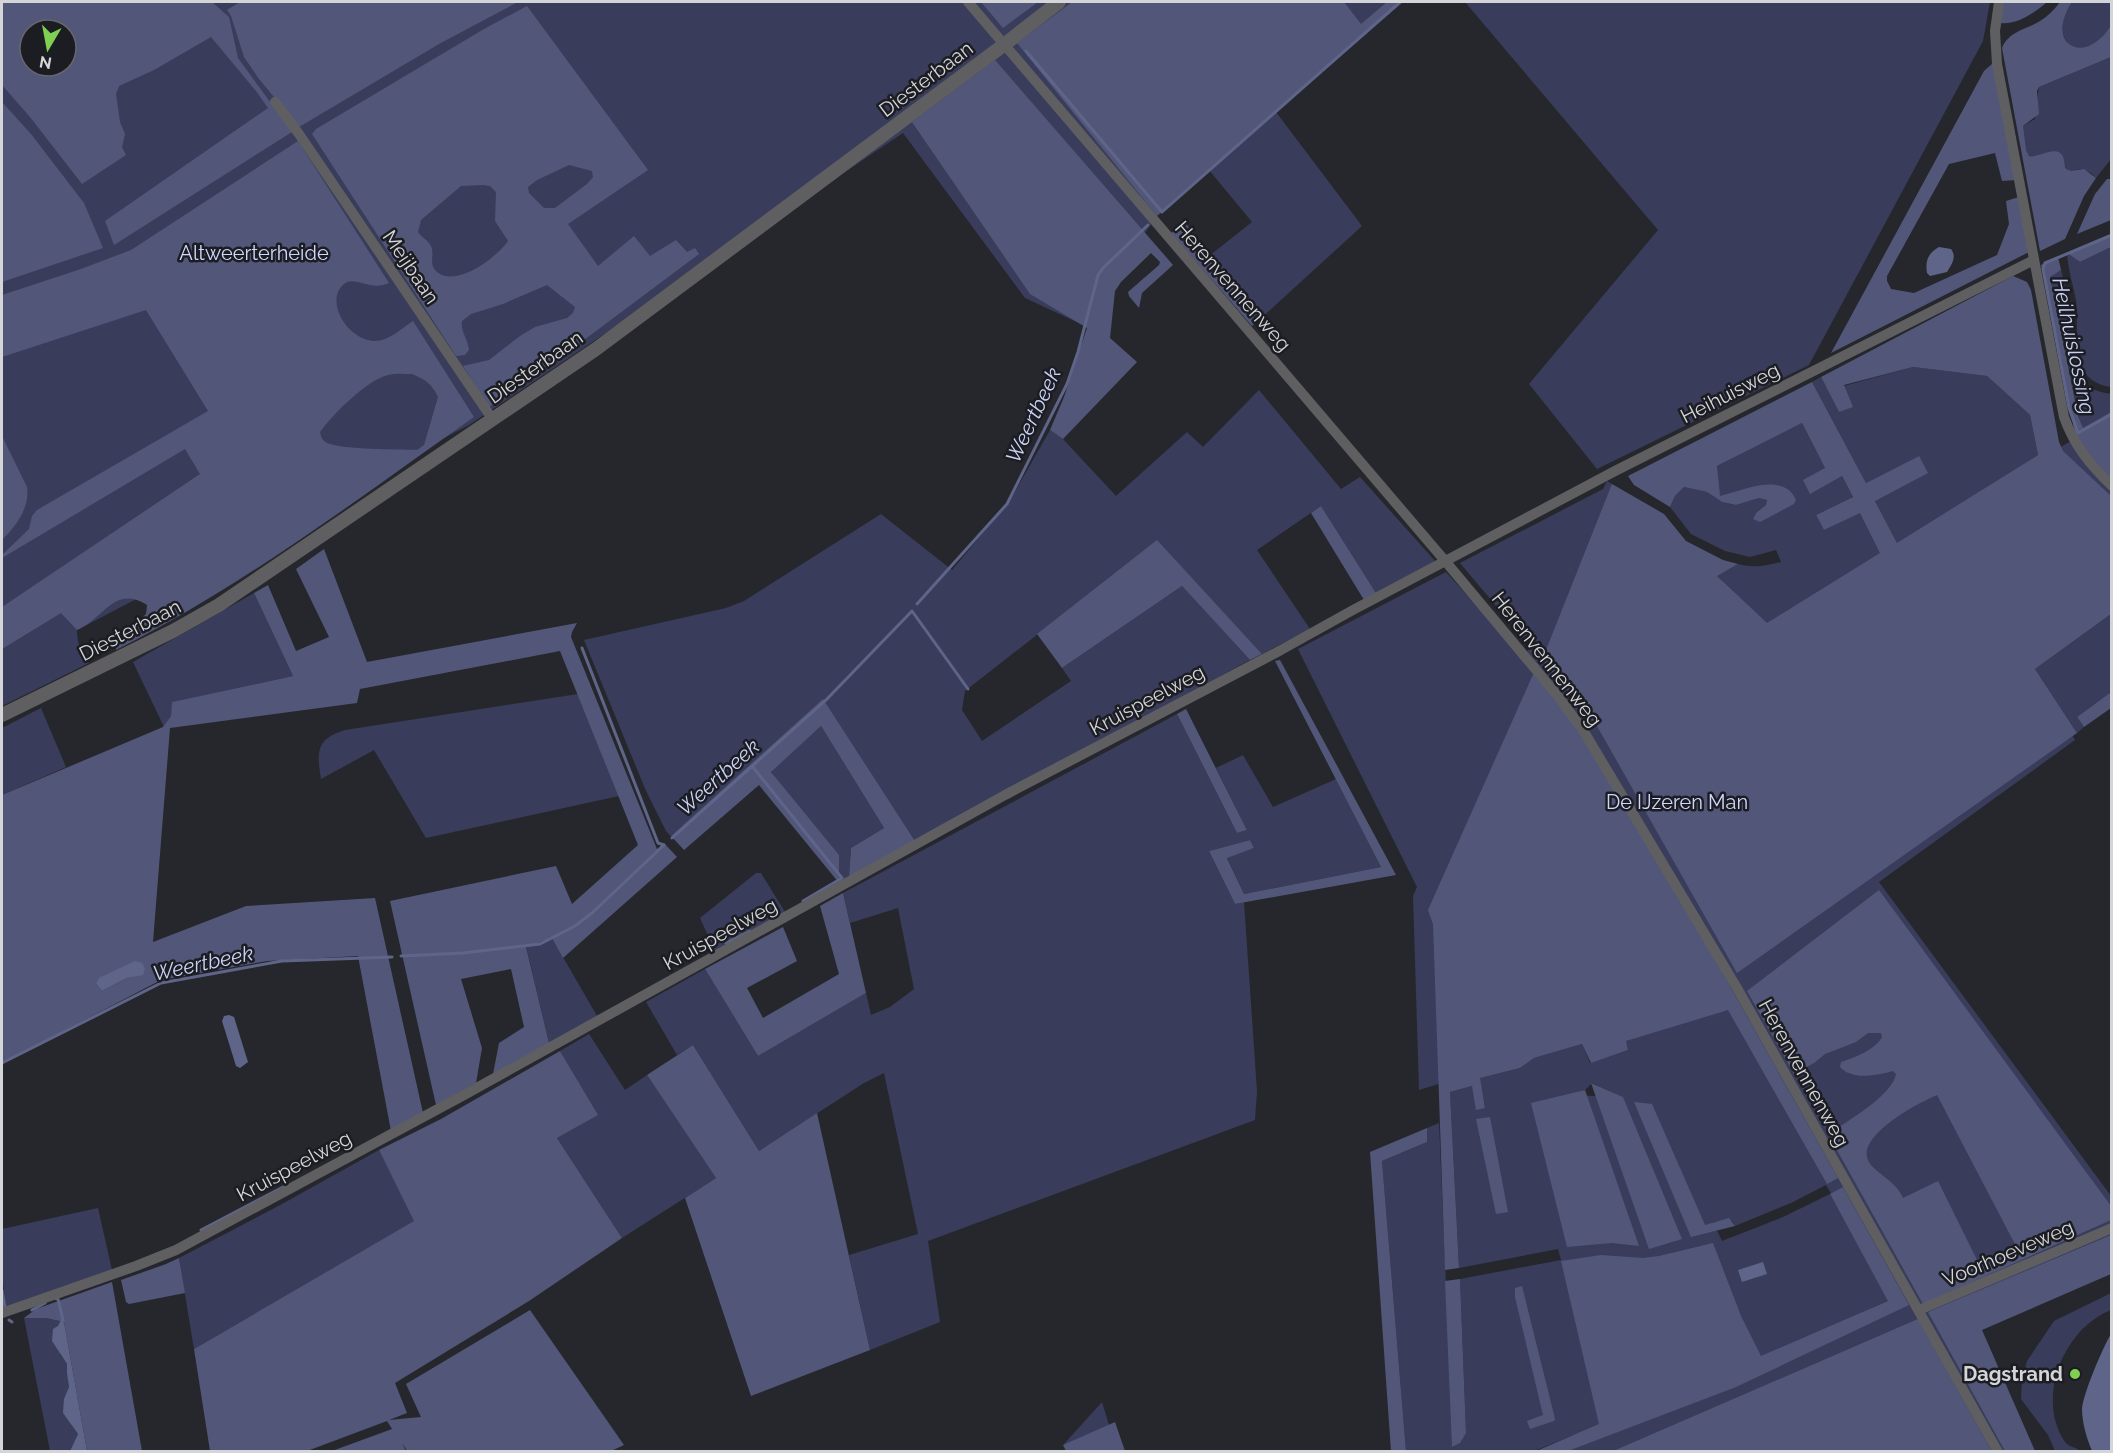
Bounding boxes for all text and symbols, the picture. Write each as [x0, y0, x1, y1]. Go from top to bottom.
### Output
north arrow [18, 18, 78, 78]
street label: Diesterbaan [874, 36, 978, 122]
text: N [38, 52, 53, 73]
street label: Herenvennenweg [1170, 216, 1296, 356]
street label: Meijbaan [378, 226, 444, 308]
park label: Altweerterheide [179, 241, 329, 265]
water label: Heilhuislossing [2047, 275, 2101, 417]
street label: Diesterbaan [483, 325, 587, 409]
street label: Heihuisweg [1676, 358, 1784, 428]
water label: Weertbeek [1000, 363, 1066, 467]
street label: Herenvennenweg [1487, 587, 1607, 731]
street label: Diesterbaan [75, 594, 185, 666]
street label: Kruispeelweg [1085, 660, 1209, 740]
water label: Weertbeek [672, 733, 764, 821]
park label: De IJzeren Man [1606, 790, 1748, 814]
street label: Kruispeelweg [659, 893, 781, 975]
water label: Weertbeek [150, 940, 256, 986]
street label: Herenvennenweg [1754, 995, 1854, 1151]
street label: Kruispeelweg [232, 1126, 356, 1206]
street label: Voorhoeveweg [1939, 1215, 2077, 1291]
place label: Dagstrand [1963, 1362, 2063, 1386]
marker: Dagstrand [2068, 1367, 2082, 1381]

